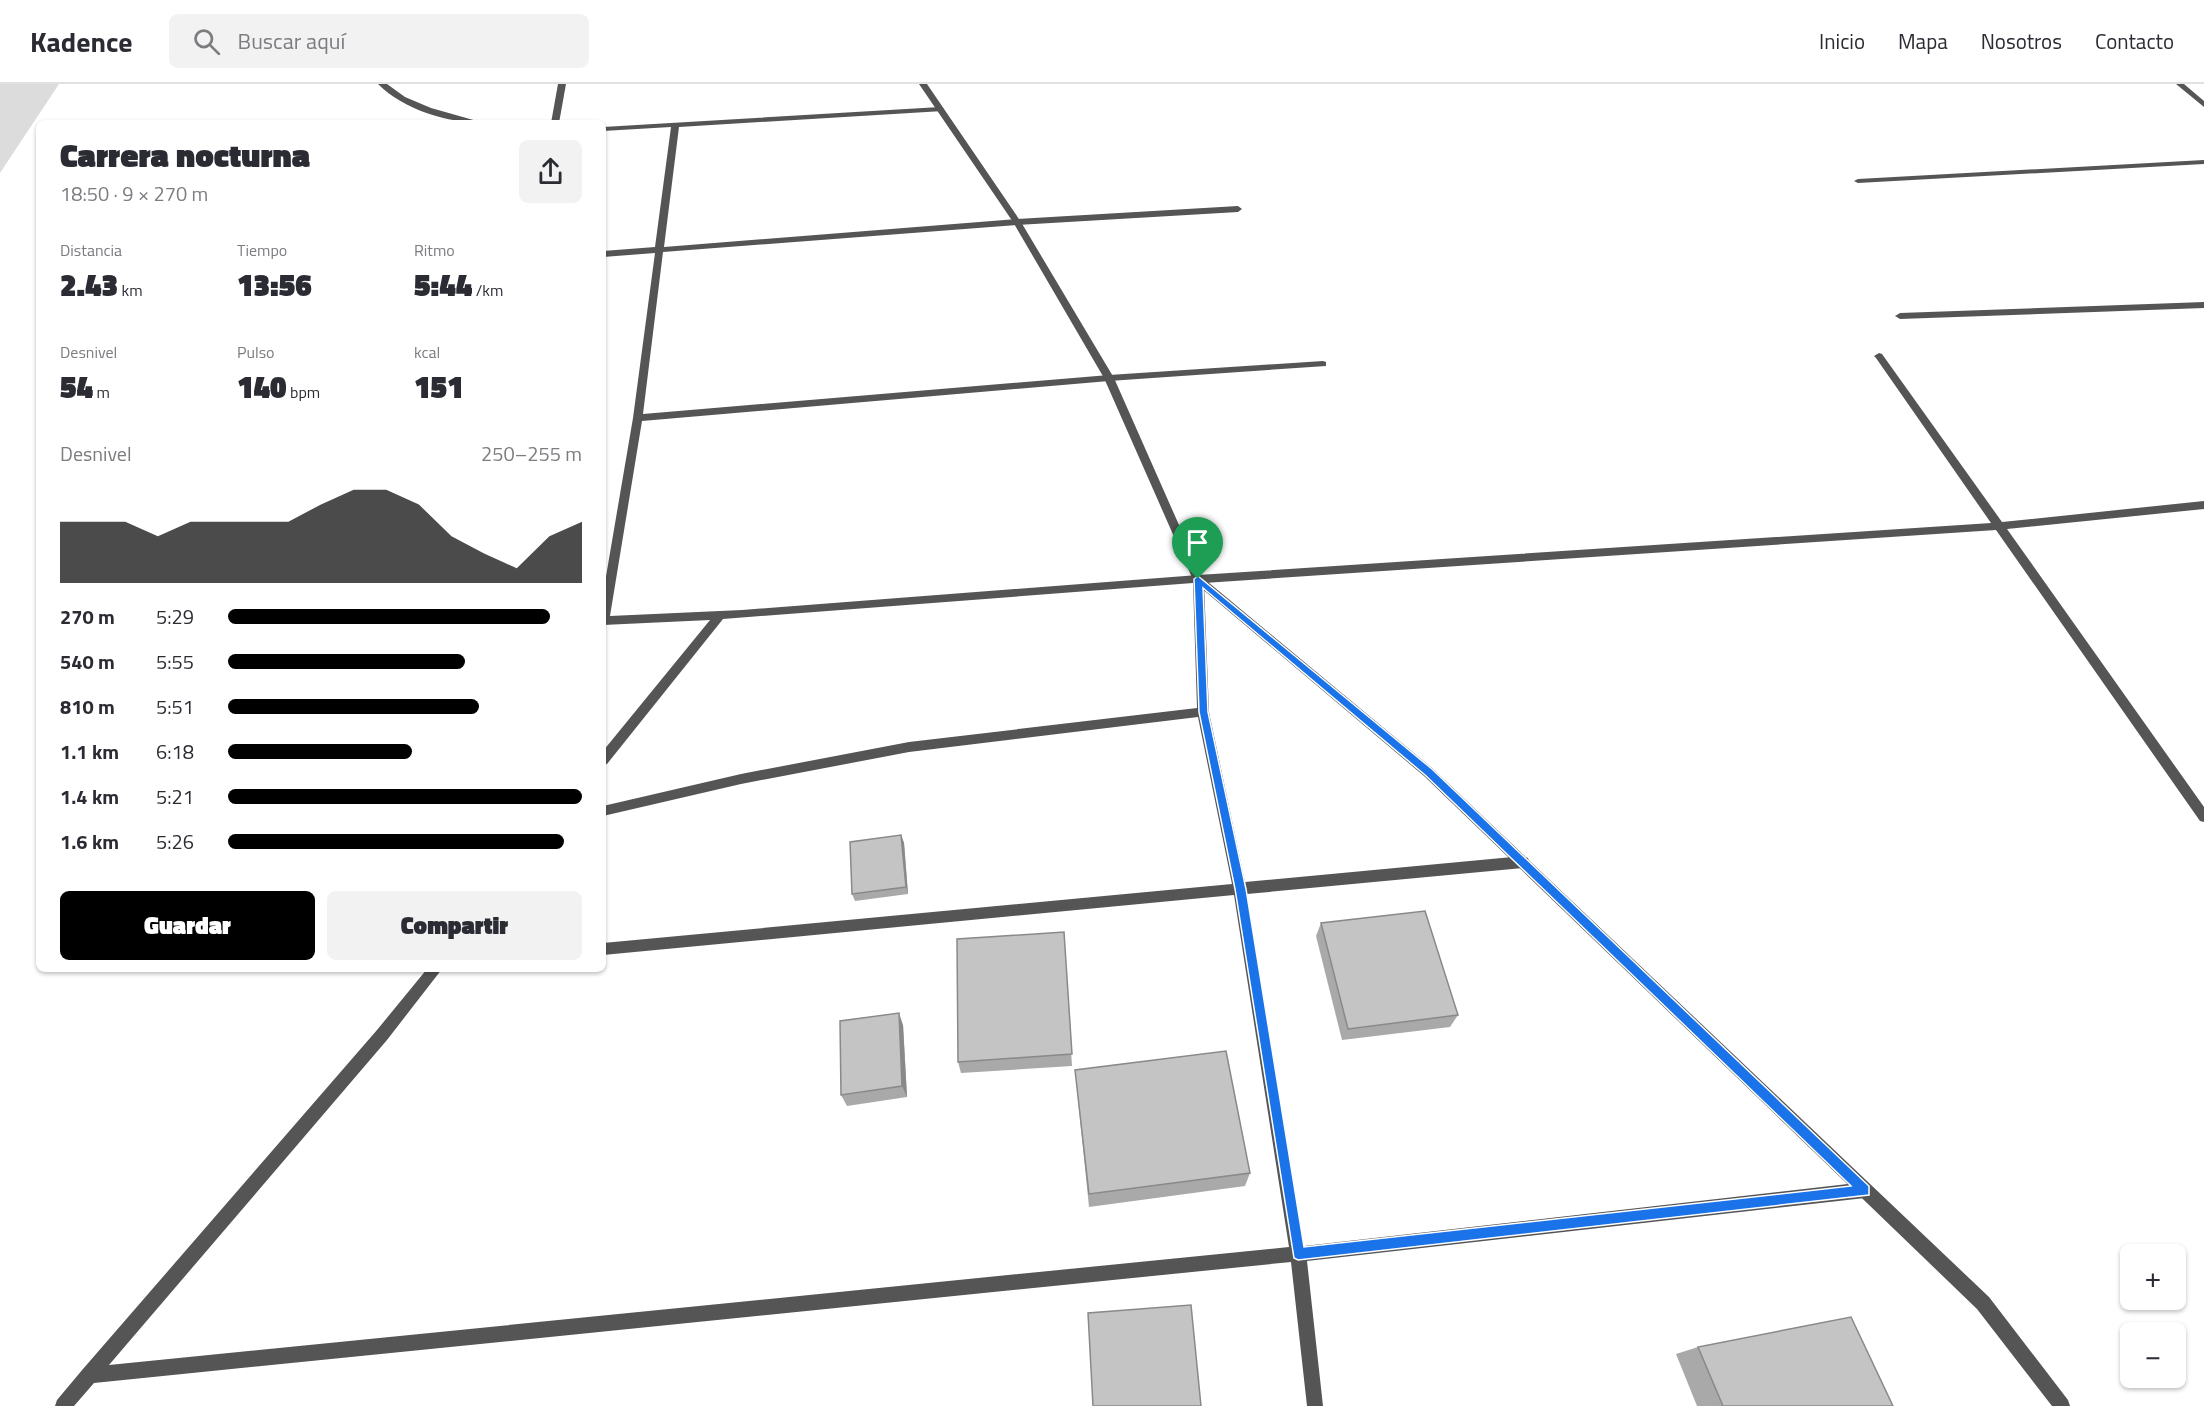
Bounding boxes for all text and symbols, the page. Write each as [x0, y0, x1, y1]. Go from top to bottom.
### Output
search box [169, 14, 589, 68]
text: Kadence [30, 20, 133, 63]
text: Buscar aquí [238, 24, 345, 58]
icon: search [190, 25, 223, 58]
text: Inicio [1819, 25, 1865, 57]
text: Mapa [1898, 25, 1948, 57]
text: Nosotros [1981, 25, 2062, 57]
text: Contacto [2095, 25, 2174, 57]
text: Carrera nocturna [60, 130, 310, 180]
button: share [519, 140, 582, 203]
text: 18:50 · 9 × 270 m [60, 178, 208, 209]
text: Distancia [60, 238, 122, 262]
text: Tiempo [237, 238, 287, 262]
text: Ritmo [414, 238, 455, 262]
text: 2.43 [60, 262, 118, 308]
text: 13:56 [237, 262, 312, 308]
text: 5:44 [414, 262, 472, 308]
text: km [118, 278, 143, 302]
text: /km [472, 278, 503, 302]
text: Desnivel [60, 340, 117, 364]
text: Pulso [237, 340, 275, 364]
text: kcal [414, 340, 440, 364]
text: 54 [60, 364, 93, 410]
text: 140 [237, 364, 287, 410]
text: 151 [414, 364, 464, 410]
text: m [93, 380, 110, 404]
text: bpm [287, 380, 320, 404]
text: Desnivel [60, 438, 132, 469]
text: 250–255 m [481, 438, 582, 469]
pin [1172, 517, 1223, 579]
icon: arrive [1181, 526, 1214, 559]
text: 270 m [60, 601, 115, 632]
text: 5:29 [156, 601, 194, 632]
text: 540 m [60, 646, 115, 677]
text: 5:55 [156, 646, 194, 677]
text: 810 m [60, 691, 115, 722]
text: 5:51 [156, 691, 194, 722]
text: 1.1 km [60, 736, 119, 767]
text: 6:18 [156, 736, 194, 767]
text: 1.4 km [60, 781, 119, 812]
text: 5:21 [156, 781, 194, 812]
text: 1.6 km [60, 826, 119, 857]
text: 5:26 [156, 826, 194, 857]
button: Guardar [60, 891, 315, 960]
button: Compartir [327, 891, 582, 960]
map controls [2120, 1244, 2186, 1388]
button: + [2120, 1244, 2186, 1310]
button: − [2120, 1322, 2186, 1388]

